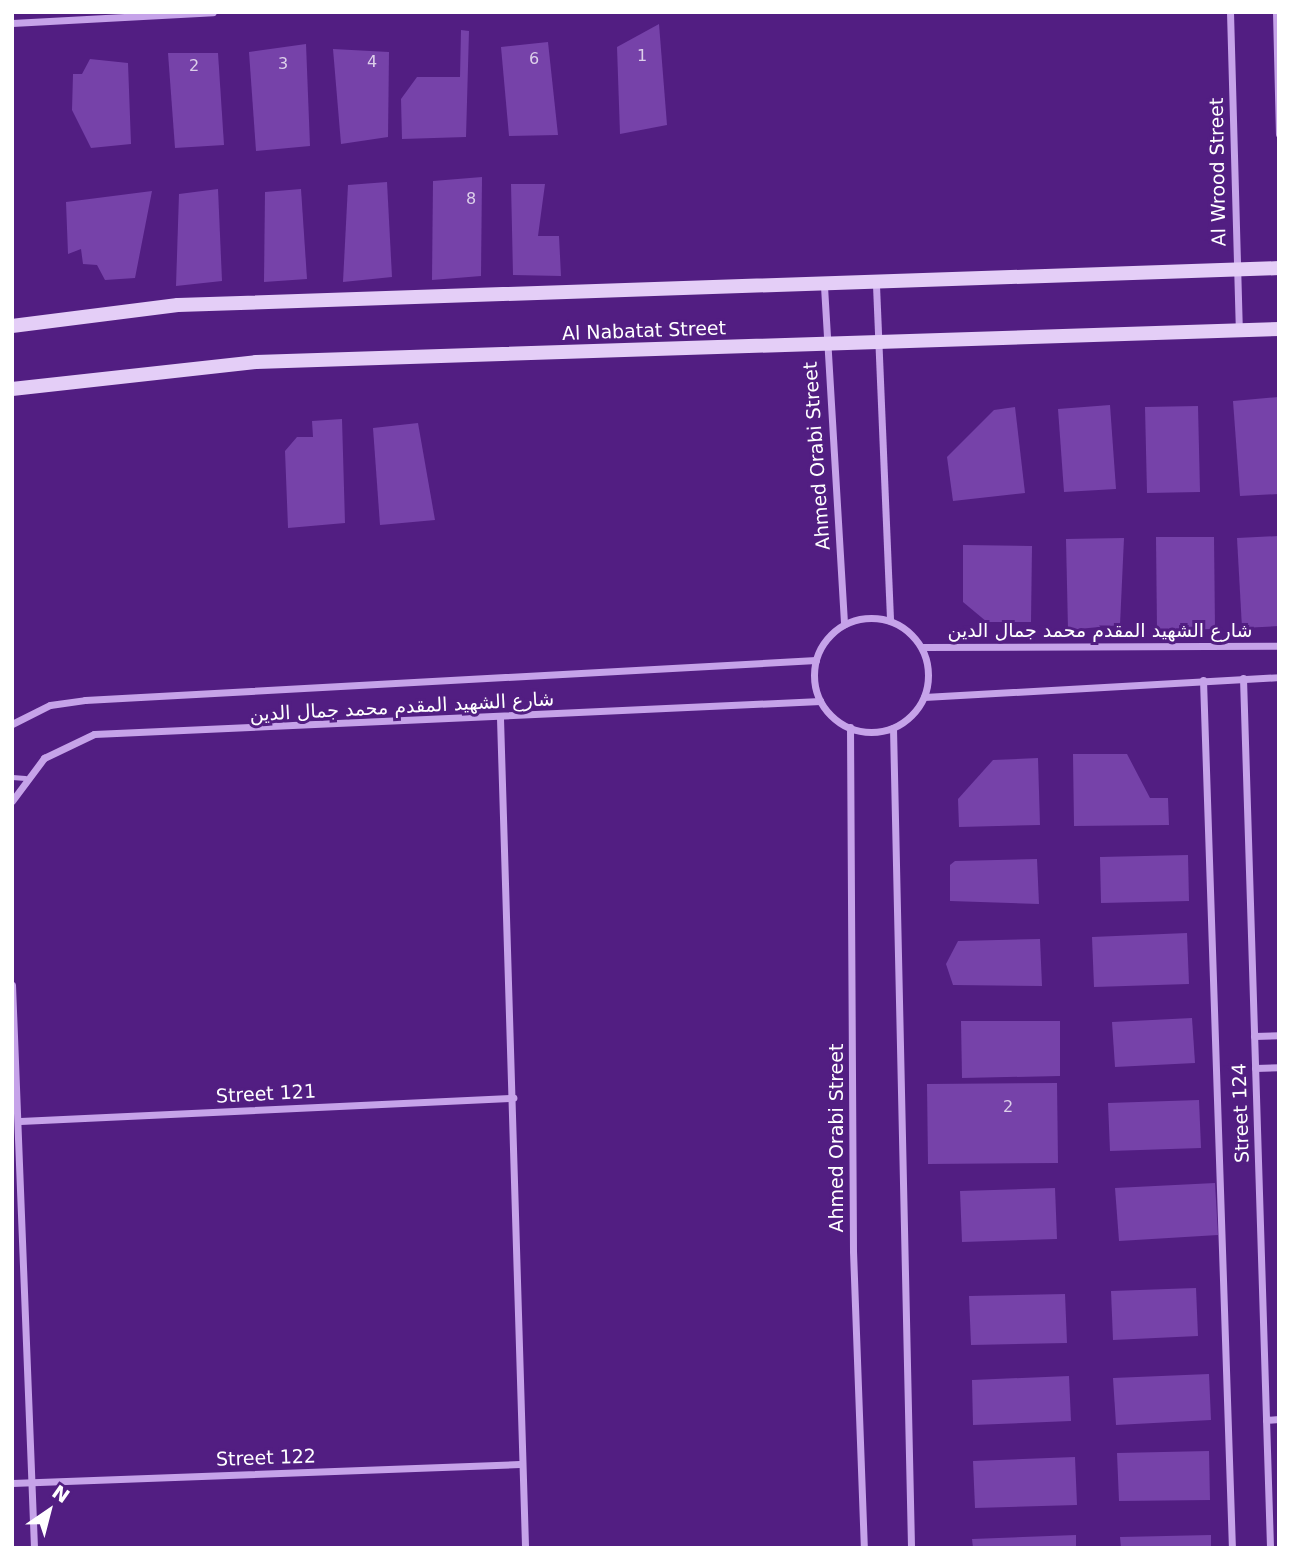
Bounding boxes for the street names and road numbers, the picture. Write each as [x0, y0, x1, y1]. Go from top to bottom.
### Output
street label: Al Wrood Street [1205, 97, 1231, 247]
street label: Al Nabatat Street [562, 317, 726, 345]
street label: Ahmed Orabi Street [799, 361, 835, 551]
street label: شارع الشهيد المقدم محمد جمال الدين [948, 620, 1252, 642]
street label: شارع الشهيد المقدم محمد جمال الدين [249, 688, 555, 726]
street label: Ahmed Orabi Street [826, 1044, 848, 1232]
street label: Street 124 [1228, 1063, 1254, 1163]
street label: Street 121 [215, 1080, 317, 1108]
street label: Street 122 [216, 1445, 316, 1471]

